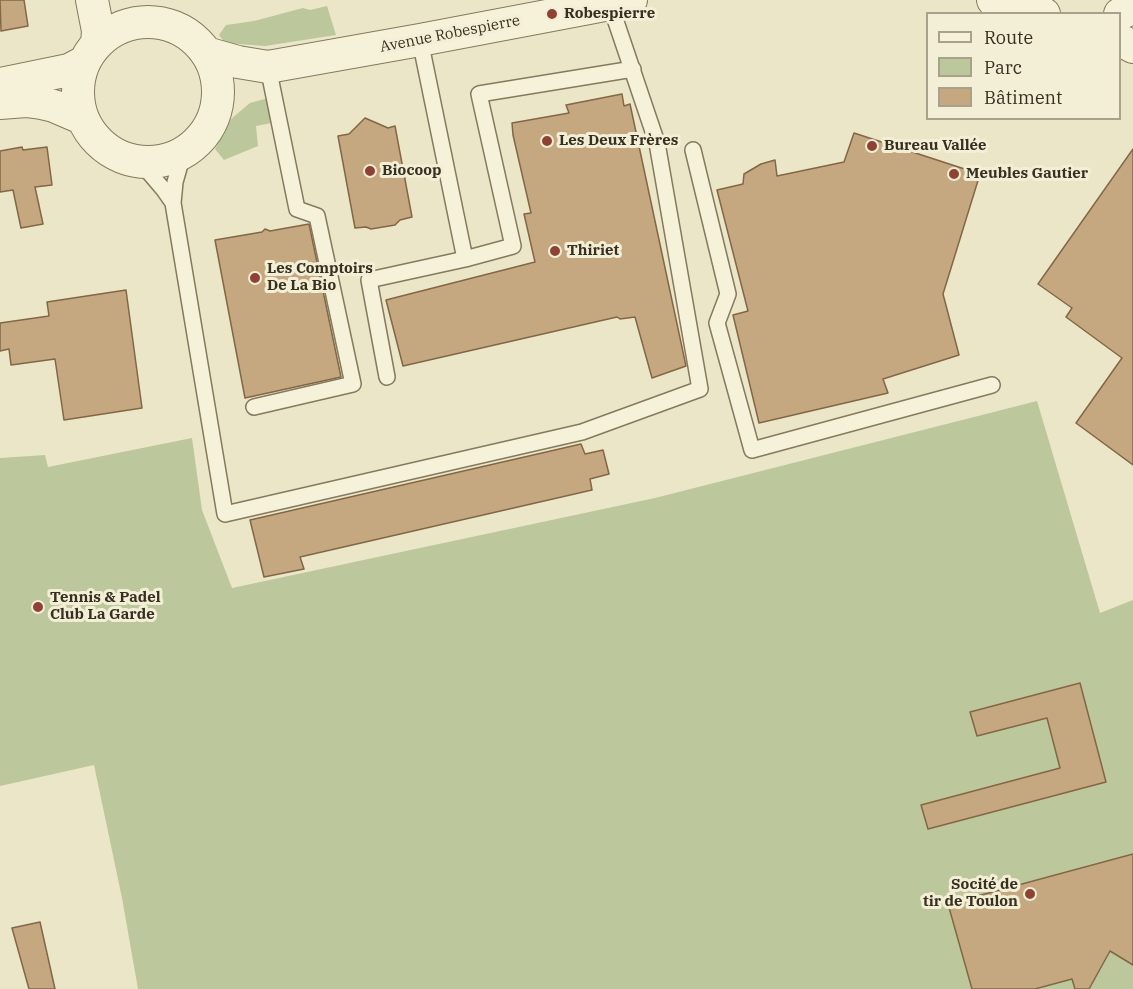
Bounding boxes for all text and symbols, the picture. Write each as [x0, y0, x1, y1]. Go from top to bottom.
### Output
place label: Robespierre [564, 5, 655, 23]
marker: Robespierre [545, 7, 559, 21]
street label: Avenue Robespierre [378, 12, 522, 56]
legend [926, 12, 1121, 120]
text: Route [984, 26, 1033, 49]
text: Parc [984, 56, 1022, 79]
text: Bâtiment [984, 86, 1062, 109]
place label: Les Deux Frères [559, 132, 678, 150]
marker: Les Deux Frères [540, 134, 554, 148]
place label: Bureau Vallée [884, 137, 987, 155]
marker: Bureau Vallée [865, 139, 879, 153]
place label: Biocoop [382, 162, 442, 180]
marker: Biocoop [363, 164, 377, 178]
place label: Meubles Gautier [966, 165, 1088, 183]
marker: Meubles Gautier [947, 167, 961, 181]
place label: Thiriet [567, 242, 619, 260]
marker: Thiriet [548, 244, 562, 258]
place label: Les Comptoirs De La Bio [267, 260, 373, 295]
marker: Les Comptoirs De La Bio [248, 271, 262, 285]
place label: Tennis & Padel Club La Garde [50, 589, 161, 624]
marker: Tennis & Padel Club La Garde [31, 600, 45, 614]
place label: Socité de tir de Toulon [923, 876, 1018, 911]
marker: Socité de tir de Toulon [1023, 887, 1037, 901]

